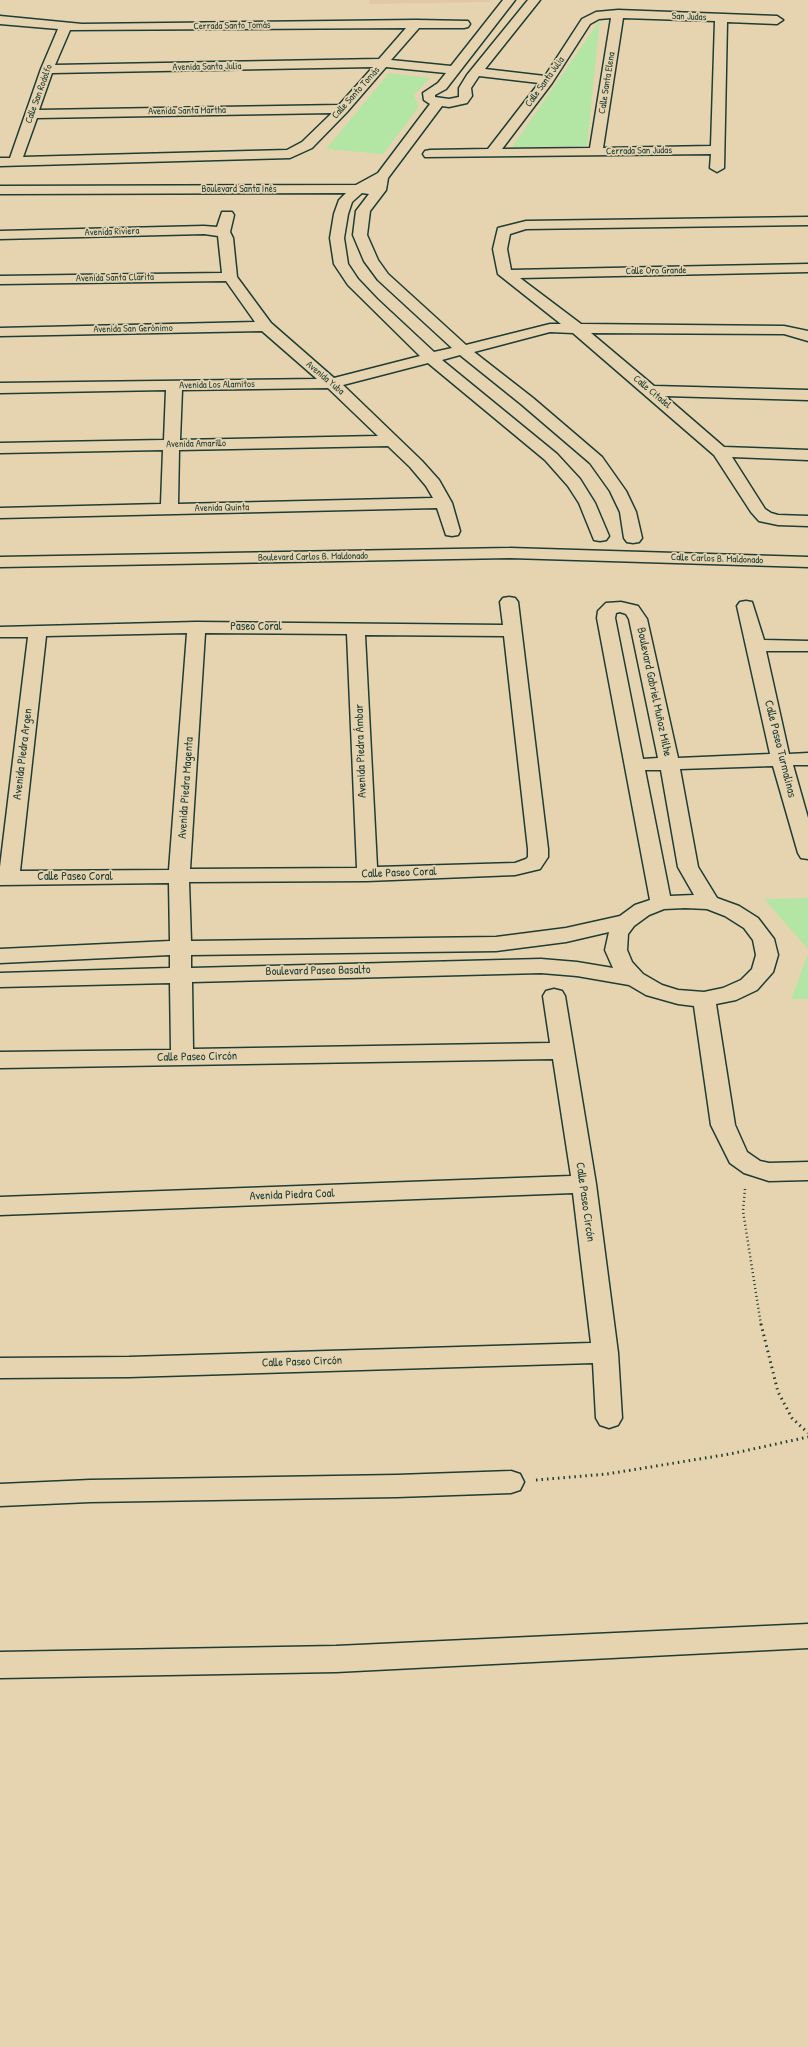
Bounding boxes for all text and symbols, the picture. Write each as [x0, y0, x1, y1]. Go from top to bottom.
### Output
street label: San Judas [671, 10, 707, 24]
street label: Cerrada Santo Tomás [193, 19, 271, 33]
street label: Calle Santa Elena [596, 51, 618, 115]
street label: Calle Santa Julia [523, 55, 567, 109]
street label: Avenida Santa Julia [172, 60, 242, 74]
street label: Calle San Rodolfo [23, 63, 55, 125]
street label: Calle Santo Tomás [329, 64, 383, 122]
street label: Avenida Santa Martha [148, 104, 226, 118]
street label: Cerrada San Judas [606, 144, 672, 158]
street label: Boulevard Santa Inés [201, 183, 277, 195]
street label: Avenida Riviera [85, 225, 139, 239]
street label: Calle Oro Grande [626, 264, 686, 278]
street label: Avenida Santa Clarita [76, 271, 154, 285]
street label: Avenida San Gerónimo [93, 322, 173, 336]
street label: Avenida Yuba [303, 359, 347, 397]
street label: Calle Citadel [631, 373, 673, 411]
street label: Avenida Los Alamitos [179, 378, 255, 392]
street label: Avenida Amarillo [166, 437, 226, 451]
street label: Avenida Quinta [195, 502, 249, 514]
street label: Boulevard Carlos B. Maldonado [258, 550, 368, 564]
street label: Calle Carlos B. Maldonado [671, 551, 763, 567]
street label: Paseo Coral [230, 620, 282, 634]
street label: Boulevard Gabriel Muñoz Milhe [633, 626, 675, 758]
street label: Calle Paseo Turmalinas [761, 699, 799, 799]
street label: Avenida Piedra Ámbar [352, 704, 370, 798]
street label: Avenida Piedra Argen [10, 708, 36, 800]
street label: Avenida Piedra Magenta [175, 737, 197, 839]
street label: Calle Paseo Coral [361, 864, 437, 882]
street label: Calle Paseo Coral [37, 870, 113, 884]
street label: Boulevard Paseo Basalto [265, 963, 371, 979]
street label: Calle Paseo Circón [157, 1049, 237, 1065]
street label: Calle Paseo Circón [572, 1161, 598, 1243]
street label: Avenida Piedra Coal [249, 1186, 335, 1204]
street label: Calle Paseo Circón [262, 1353, 342, 1371]

